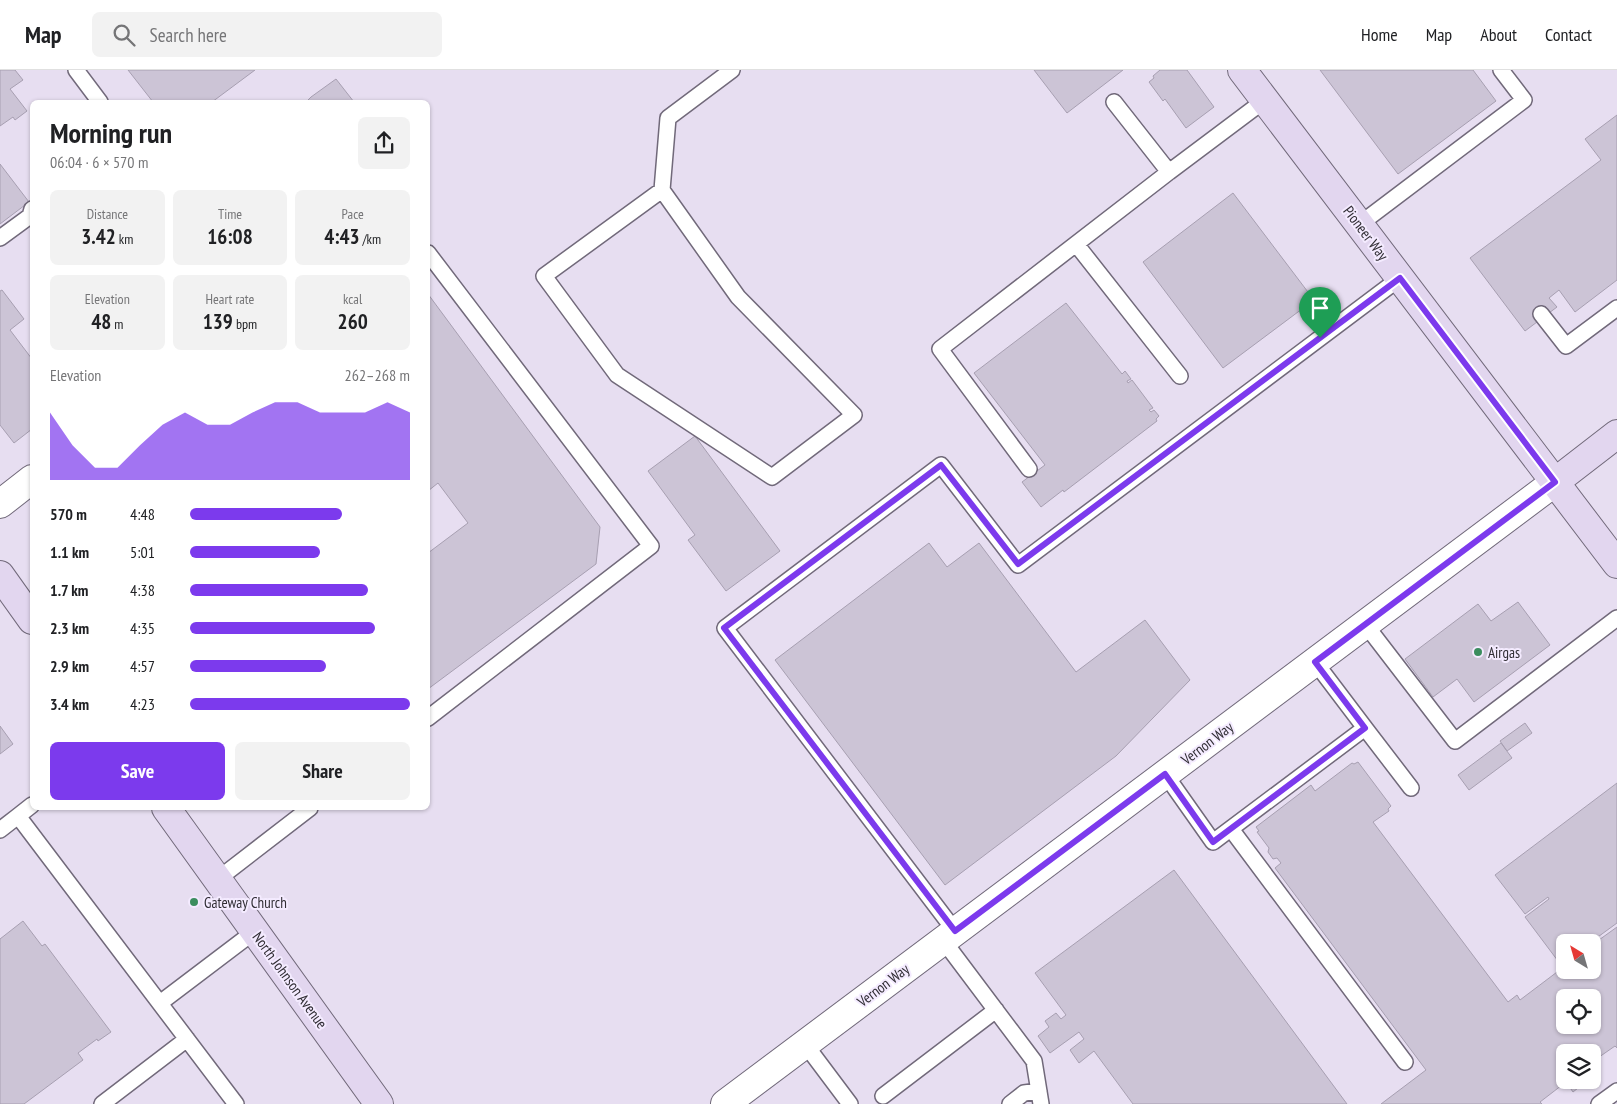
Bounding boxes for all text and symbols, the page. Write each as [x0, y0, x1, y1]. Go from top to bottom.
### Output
search box [92, 12, 442, 57]
text: Map [25, 19, 62, 50]
icon: search [110, 21, 138, 49]
text: Search here [150, 23, 227, 47]
text: Home [1361, 23, 1398, 46]
text: Map [1426, 23, 1452, 46]
text: About [1480, 23, 1517, 46]
text: Contact [1545, 23, 1592, 46]
text: Morning run [50, 114, 172, 151]
button: share [358, 117, 410, 169]
text: 06:04 · 6 × 570 m [50, 152, 148, 172]
street label: Pioneer Way [1339, 202, 1393, 264]
text: Distance [87, 205, 128, 223]
text: Time [218, 205, 242, 223]
text: Pace [342, 205, 364, 223]
text: 3.42 [81, 223, 116, 250]
text: 16:08 [207, 223, 253, 250]
text: 4:43 [324, 223, 360, 250]
text: km [116, 230, 133, 248]
text: /km [360, 230, 381, 248]
pin [1299, 287, 1341, 338]
text: Elevation [85, 290, 130, 308]
text: Heart rate [206, 290, 254, 308]
text: kcal [343, 290, 362, 308]
icon: arrive [1306, 294, 1334, 322]
text: 48 [91, 308, 111, 335]
text: 139 [203, 308, 233, 335]
text: 260 [338, 308, 368, 335]
text: m [111, 315, 123, 333]
text: bpm [233, 315, 257, 333]
text: Elevation [50, 365, 101, 385]
text: 262–268 m [345, 365, 410, 385]
text: 570 m [50, 504, 87, 524]
text: 4:48 [130, 504, 155, 524]
text: 1.1 km [50, 542, 89, 562]
text: 5:01 [130, 542, 155, 562]
text: 1.7 km [50, 580, 88, 600]
text: 4:38 [130, 580, 155, 600]
text: 2.3 km [50, 618, 89, 638]
text: 4:35 [130, 618, 155, 638]
place label: Airgas [1488, 643, 1520, 662]
marker: Airgas [1472, 646, 1484, 658]
text: 2.9 km [50, 656, 89, 676]
text: 4:57 [130, 656, 155, 676]
text: 3.4 km [50, 694, 89, 714]
text: 4:23 [130, 694, 155, 714]
street label: Vernon Way [1176, 717, 1237, 769]
button: Save [50, 742, 225, 800]
button: Share [235, 742, 410, 800]
place label: Gateway Church [204, 893, 287, 912]
marker: Gateway Church [188, 896, 200, 908]
street label: North Johnson Avenue [248, 928, 332, 1032]
north arrow [1556, 934, 1601, 979]
map controls [1556, 934, 1601, 1089]
street label: Vernon Way [852, 959, 913, 1011]
button: locate [1556, 989, 1601, 1034]
button: layers [1556, 1044, 1601, 1089]

